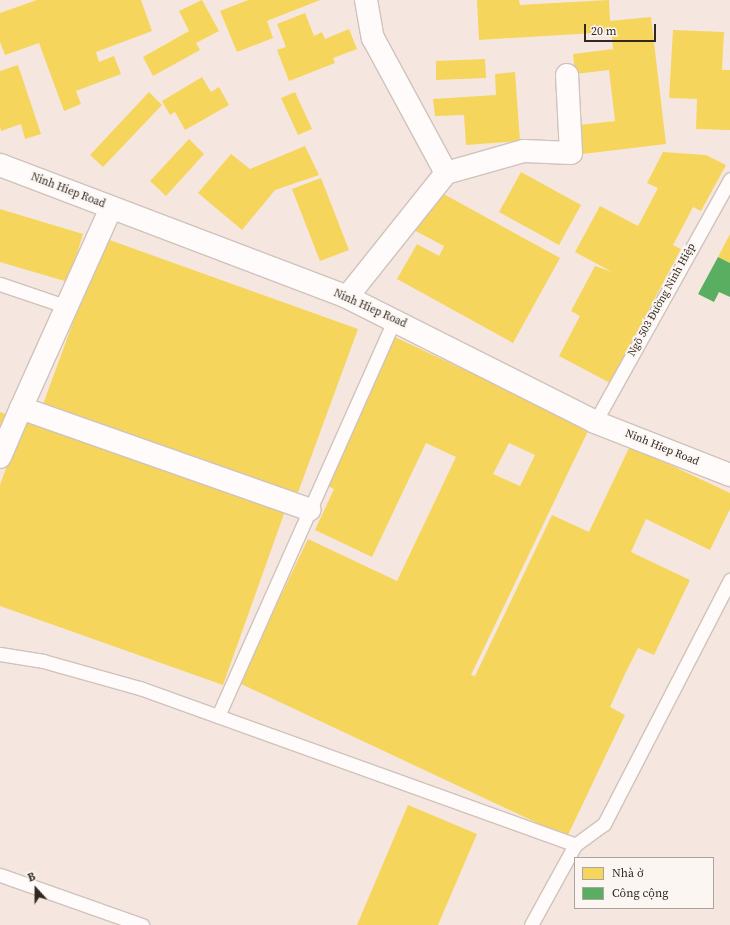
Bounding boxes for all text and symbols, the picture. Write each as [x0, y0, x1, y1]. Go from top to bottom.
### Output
scale bar [586, 16, 658, 42]
text: 20 m [591, 23, 617, 39]
street label: Ninh Hiep Road [29, 171, 107, 211]
street label: Ngõ 503 Đường Ninh Hiệp [625, 241, 699, 359]
street label: Ninh Hiep Road [331, 287, 409, 331]
street label: Ninh Hiep Road [623, 427, 701, 469]
legend [574, 857, 714, 909]
text: Nhà ở [612, 865, 644, 881]
north arrow [16, 869, 56, 909]
text: B [25, 869, 38, 886]
text: Công cộng [612, 885, 668, 901]

